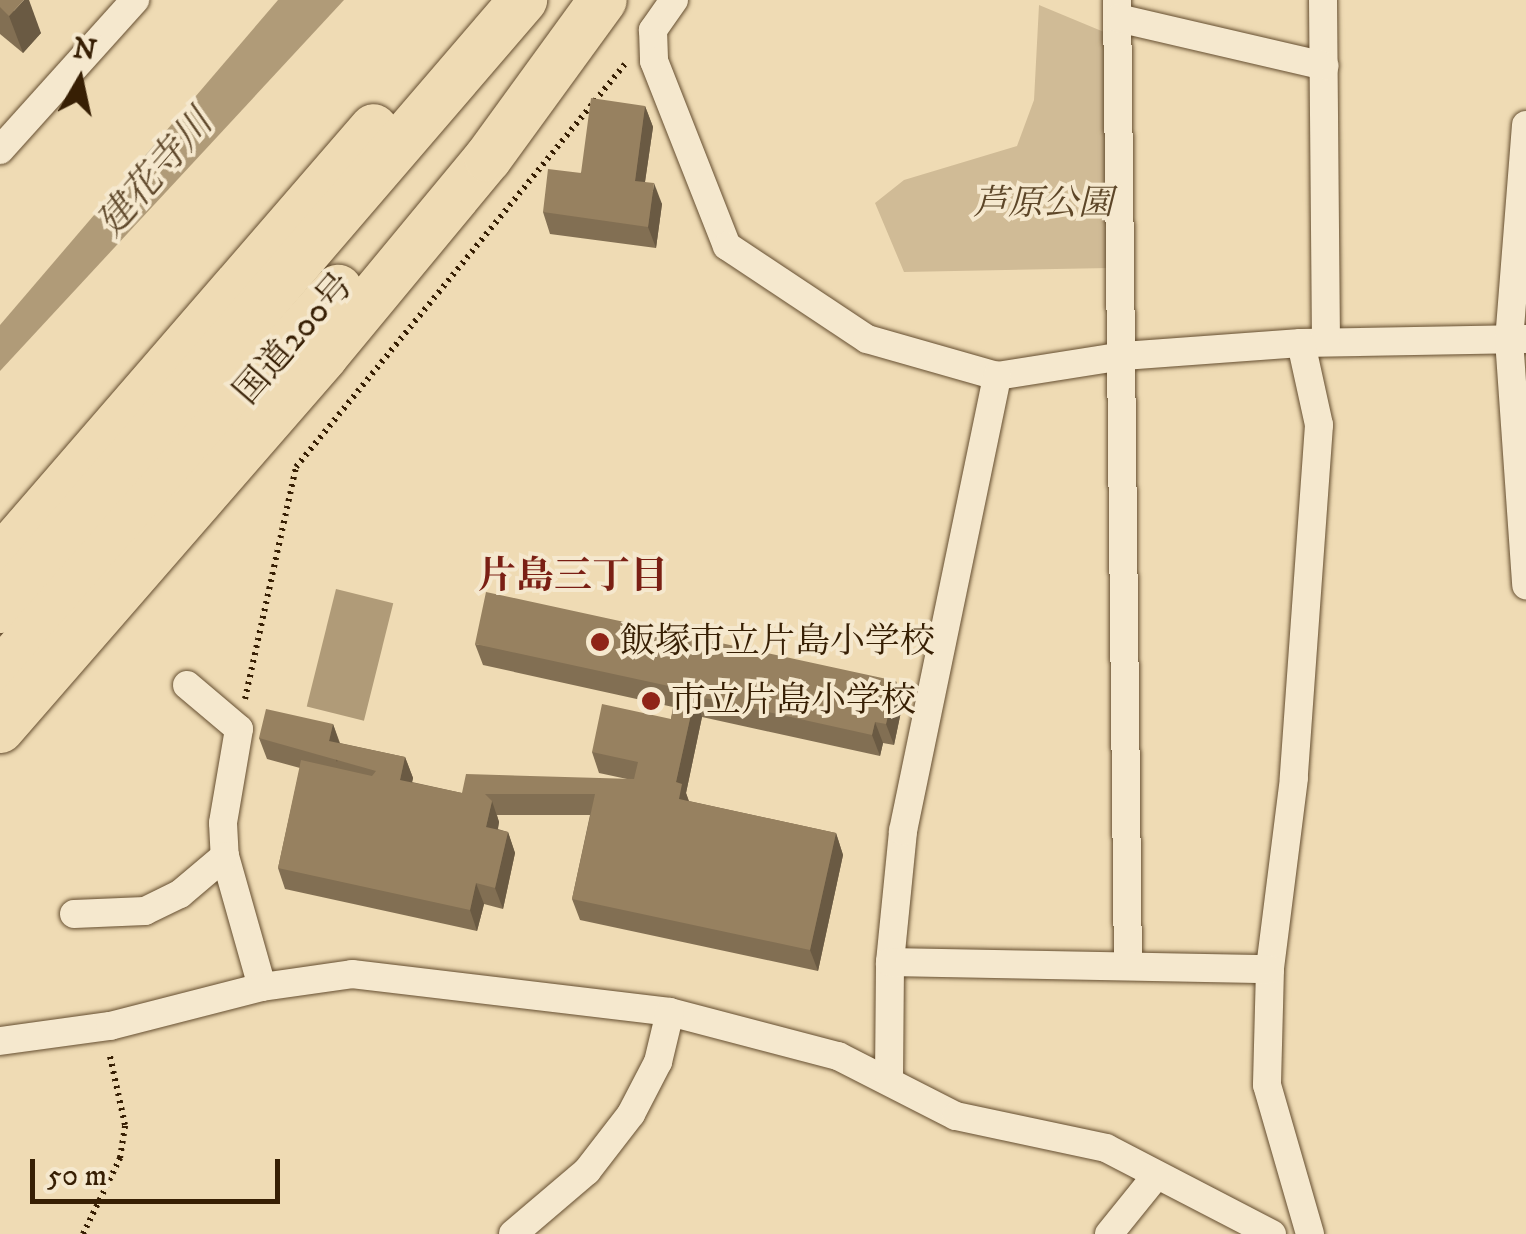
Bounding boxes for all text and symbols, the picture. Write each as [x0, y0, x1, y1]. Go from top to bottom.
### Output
north arrow [30, 30, 130, 130]
text: N [71, 31, 99, 69]
water label: 建花寺川 [89, 102, 223, 246]
park label: 芦原公園 [973, 183, 1113, 225]
street label: 国道200号 [226, 265, 362, 413]
district label: 片島三丁目 [478, 555, 668, 601]
place label: 飯塚市立片島小学校 [620, 621, 935, 663]
marker: 飯塚市立片島小学校 [589, 631, 611, 653]
place label: 市立片島小学校 [671, 680, 916, 722]
marker: 市立片島小学校 [640, 690, 662, 712]
scale bar [35, 1139, 285, 1201]
text: 50 m [47, 1158, 107, 1195]

